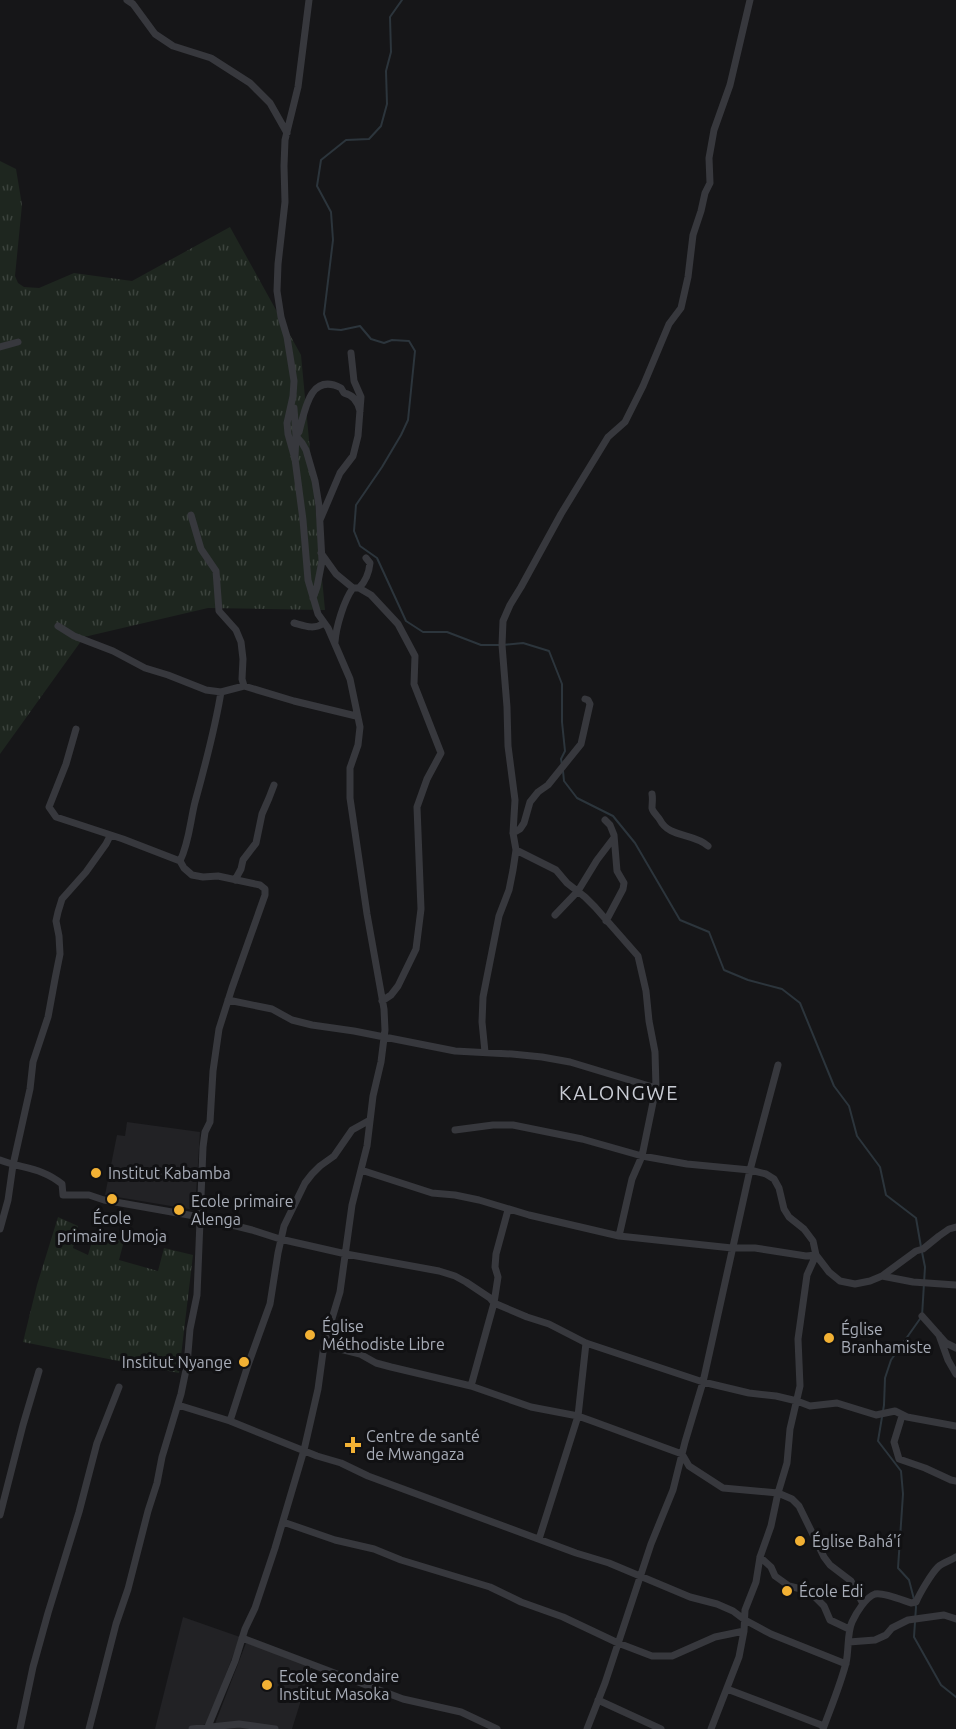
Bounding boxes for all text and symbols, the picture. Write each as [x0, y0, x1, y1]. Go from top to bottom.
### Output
district label: KALONGWE [559, 1081, 679, 1104]
place label: Institut Kabamba [108, 1164, 231, 1182]
marker: Institut Kabamba [89, 1166, 103, 1180]
marker: École primaire Umoja [105, 1192, 119, 1206]
place label: Ecole primaire Alenga [191, 1192, 294, 1228]
marker: Ecole primaire Alenga [172, 1203, 186, 1217]
place label: École primaire Umoja [57, 1207, 167, 1245]
place label: Église Méthodiste Libre [322, 1315, 445, 1353]
place label: Église Branhamiste [841, 1318, 932, 1356]
marker: Église Méthodiste Libre [303, 1328, 317, 1342]
marker: Église Branhamiste [822, 1331, 836, 1345]
place label: Institut Nyange [122, 1353, 232, 1371]
marker: Institut Nyange [237, 1355, 251, 1369]
place label: Centre de santé de Mwangaza [366, 1427, 480, 1463]
marker: Centre de santé de Mwangaza [344, 1436, 362, 1454]
place label: Église Bahá'í [812, 1530, 902, 1550]
marker: Église Bahá'í [793, 1534, 807, 1548]
place label: École Edi [799, 1580, 863, 1600]
marker: École Edi [780, 1584, 794, 1598]
place label: Ecole secondaire Institut Masoka [279, 1667, 399, 1703]
marker: Ecole secondaire Institut Masoka [260, 1678, 274, 1692]

